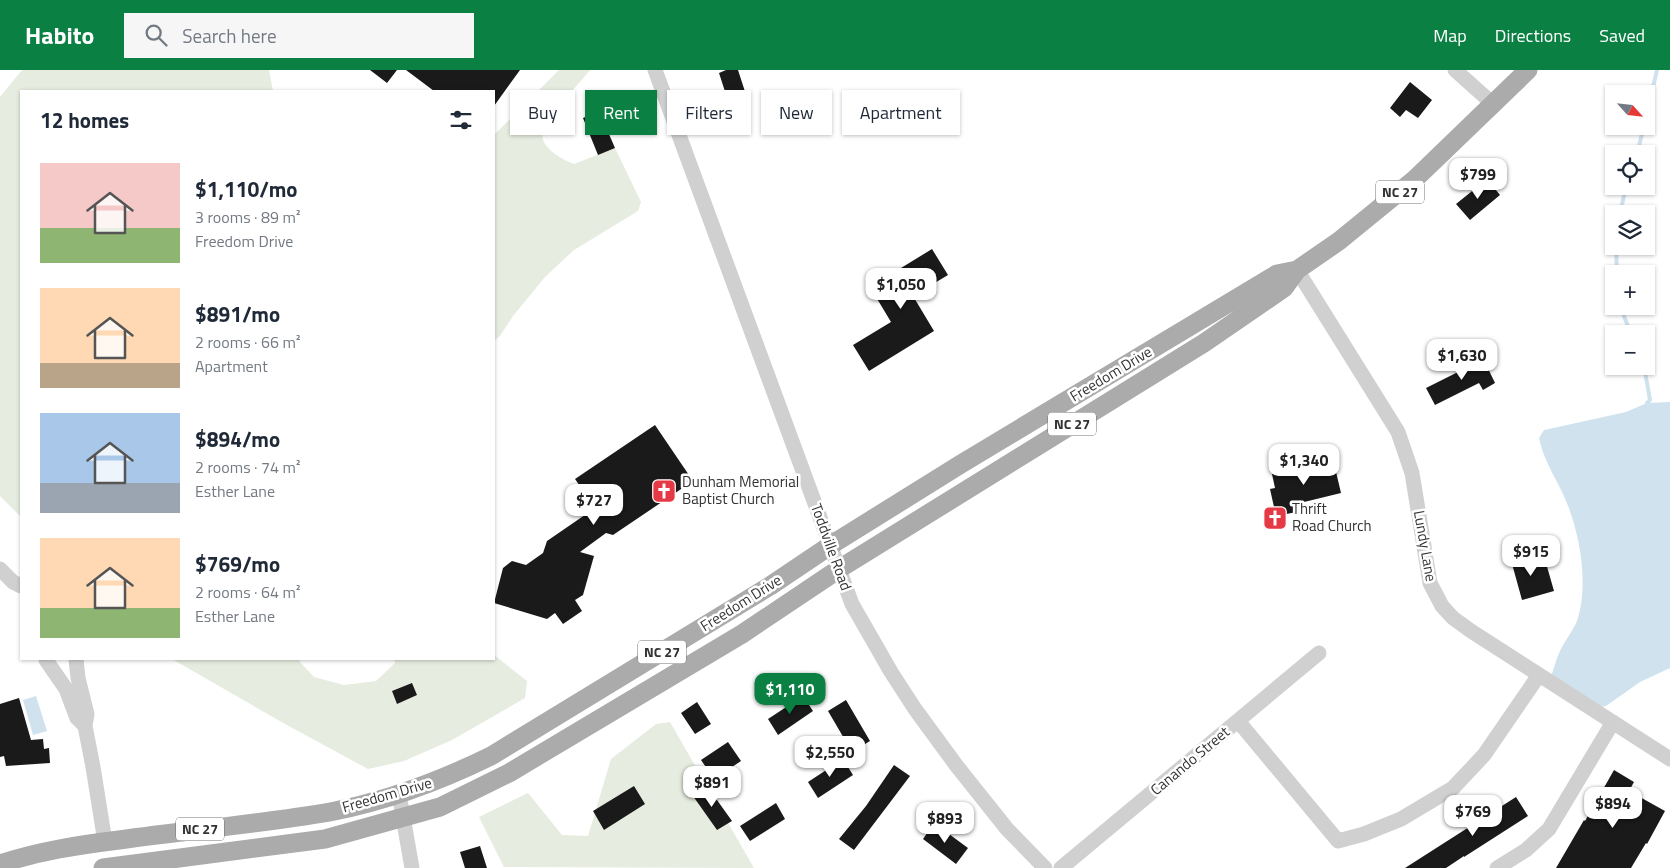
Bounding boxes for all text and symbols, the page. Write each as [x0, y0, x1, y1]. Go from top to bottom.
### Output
search box [124, 13, 474, 58]
text: Habito [25, 17, 94, 53]
icon: search [142, 21, 170, 49]
text: Search here [182, 21, 277, 50]
text: Map [1433, 22, 1467, 49]
text: Directions [1495, 22, 1571, 49]
text: Saved [1599, 22, 1645, 49]
north arrow [1605, 85, 1655, 135]
map controls [1605, 85, 1655, 375]
chip: Buy [510, 90, 575, 135]
chip: Rent [585, 90, 657, 135]
chip: Filters [667, 90, 751, 135]
chip: New [761, 90, 832, 135]
chip: Apartment [842, 90, 960, 135]
text: 12 homes [40, 104, 129, 136]
icon: filters [447, 106, 475, 134]
button: locate [1605, 145, 1655, 195]
pin: $799 [1448, 158, 1508, 200]
text: $799 [1460, 162, 1496, 186]
text: $1,110/mo [195, 173, 297, 205]
road number: NC 27 [1376, 180, 1424, 204]
icon: home [80, 183, 140, 243]
text: 3 rooms · 89 m² [195, 205, 300, 229]
button: layers [1605, 205, 1655, 255]
text: Freedom Drive [195, 229, 293, 253]
button: + [1605, 265, 1655, 315]
pin: $1,050 [860, 268, 942, 310]
text: $1,050 [876, 272, 926, 296]
text: $891/mo [195, 298, 280, 330]
icon: home [80, 308, 140, 368]
button: − [1605, 325, 1655, 375]
text: 2 rooms · 66 m² [195, 330, 300, 354]
pin: $1,630 [1421, 338, 1503, 381]
street label: Freedom Drive [1065, 340, 1156, 407]
text: $1,630 [1437, 343, 1487, 367]
text: Apartment [195, 354, 268, 378]
road number: NC 27 [1048, 412, 1096, 436]
text: $894/mo [195, 423, 280, 455]
icon: home [80, 433, 140, 493]
pin: $1,340 [1263, 444, 1345, 486]
text: $1,340 [1279, 448, 1329, 472]
text: 2 rooms · 74 m² [195, 455, 300, 479]
place label: Dunham Memorial Baptist Church [682, 470, 799, 510]
church icon: Dunham Memorial Baptist Church [651, 478, 677, 504]
text: Esther Lane [195, 479, 275, 503]
pin: $727 [564, 484, 624, 526]
text: $727 [576, 488, 612, 512]
place label: Thrift Road Church [1292, 497, 1372, 537]
street label: Toddville Road [805, 500, 858, 594]
church icon: Thrift Road Church [1262, 505, 1288, 531]
street label: Lundy Lane [1408, 508, 1443, 583]
pin: $915 [1501, 534, 1561, 577]
text: $915 [1513, 539, 1549, 563]
text: $769/mo [195, 548, 280, 580]
icon: home [80, 558, 140, 618]
street label: Freedom Drive [696, 568, 786, 637]
text: 2 rooms · 64 m² [195, 580, 300, 604]
text: Esther Lane [195, 604, 275, 628]
road number: NC 27 [638, 640, 686, 664]
pin: $1,110 [749, 672, 831, 715]
text: $1,110 [765, 677, 815, 701]
street label: Canando Street [1145, 720, 1235, 801]
pin: $2,550 [789, 736, 871, 778]
text: $2,550 [805, 740, 855, 764]
pin: $891 [682, 766, 742, 808]
text: $891 [694, 770, 730, 794]
street label: Freedom Drive [339, 771, 434, 818]
pin: $894 [1583, 786, 1643, 829]
text: $894 [1595, 791, 1631, 815]
pin: $769 [1443, 794, 1503, 837]
text: $769 [1455, 799, 1491, 823]
pin: $893 [915, 802, 975, 844]
text: $893 [927, 806, 963, 830]
road number: NC 27 [176, 818, 224, 841]

